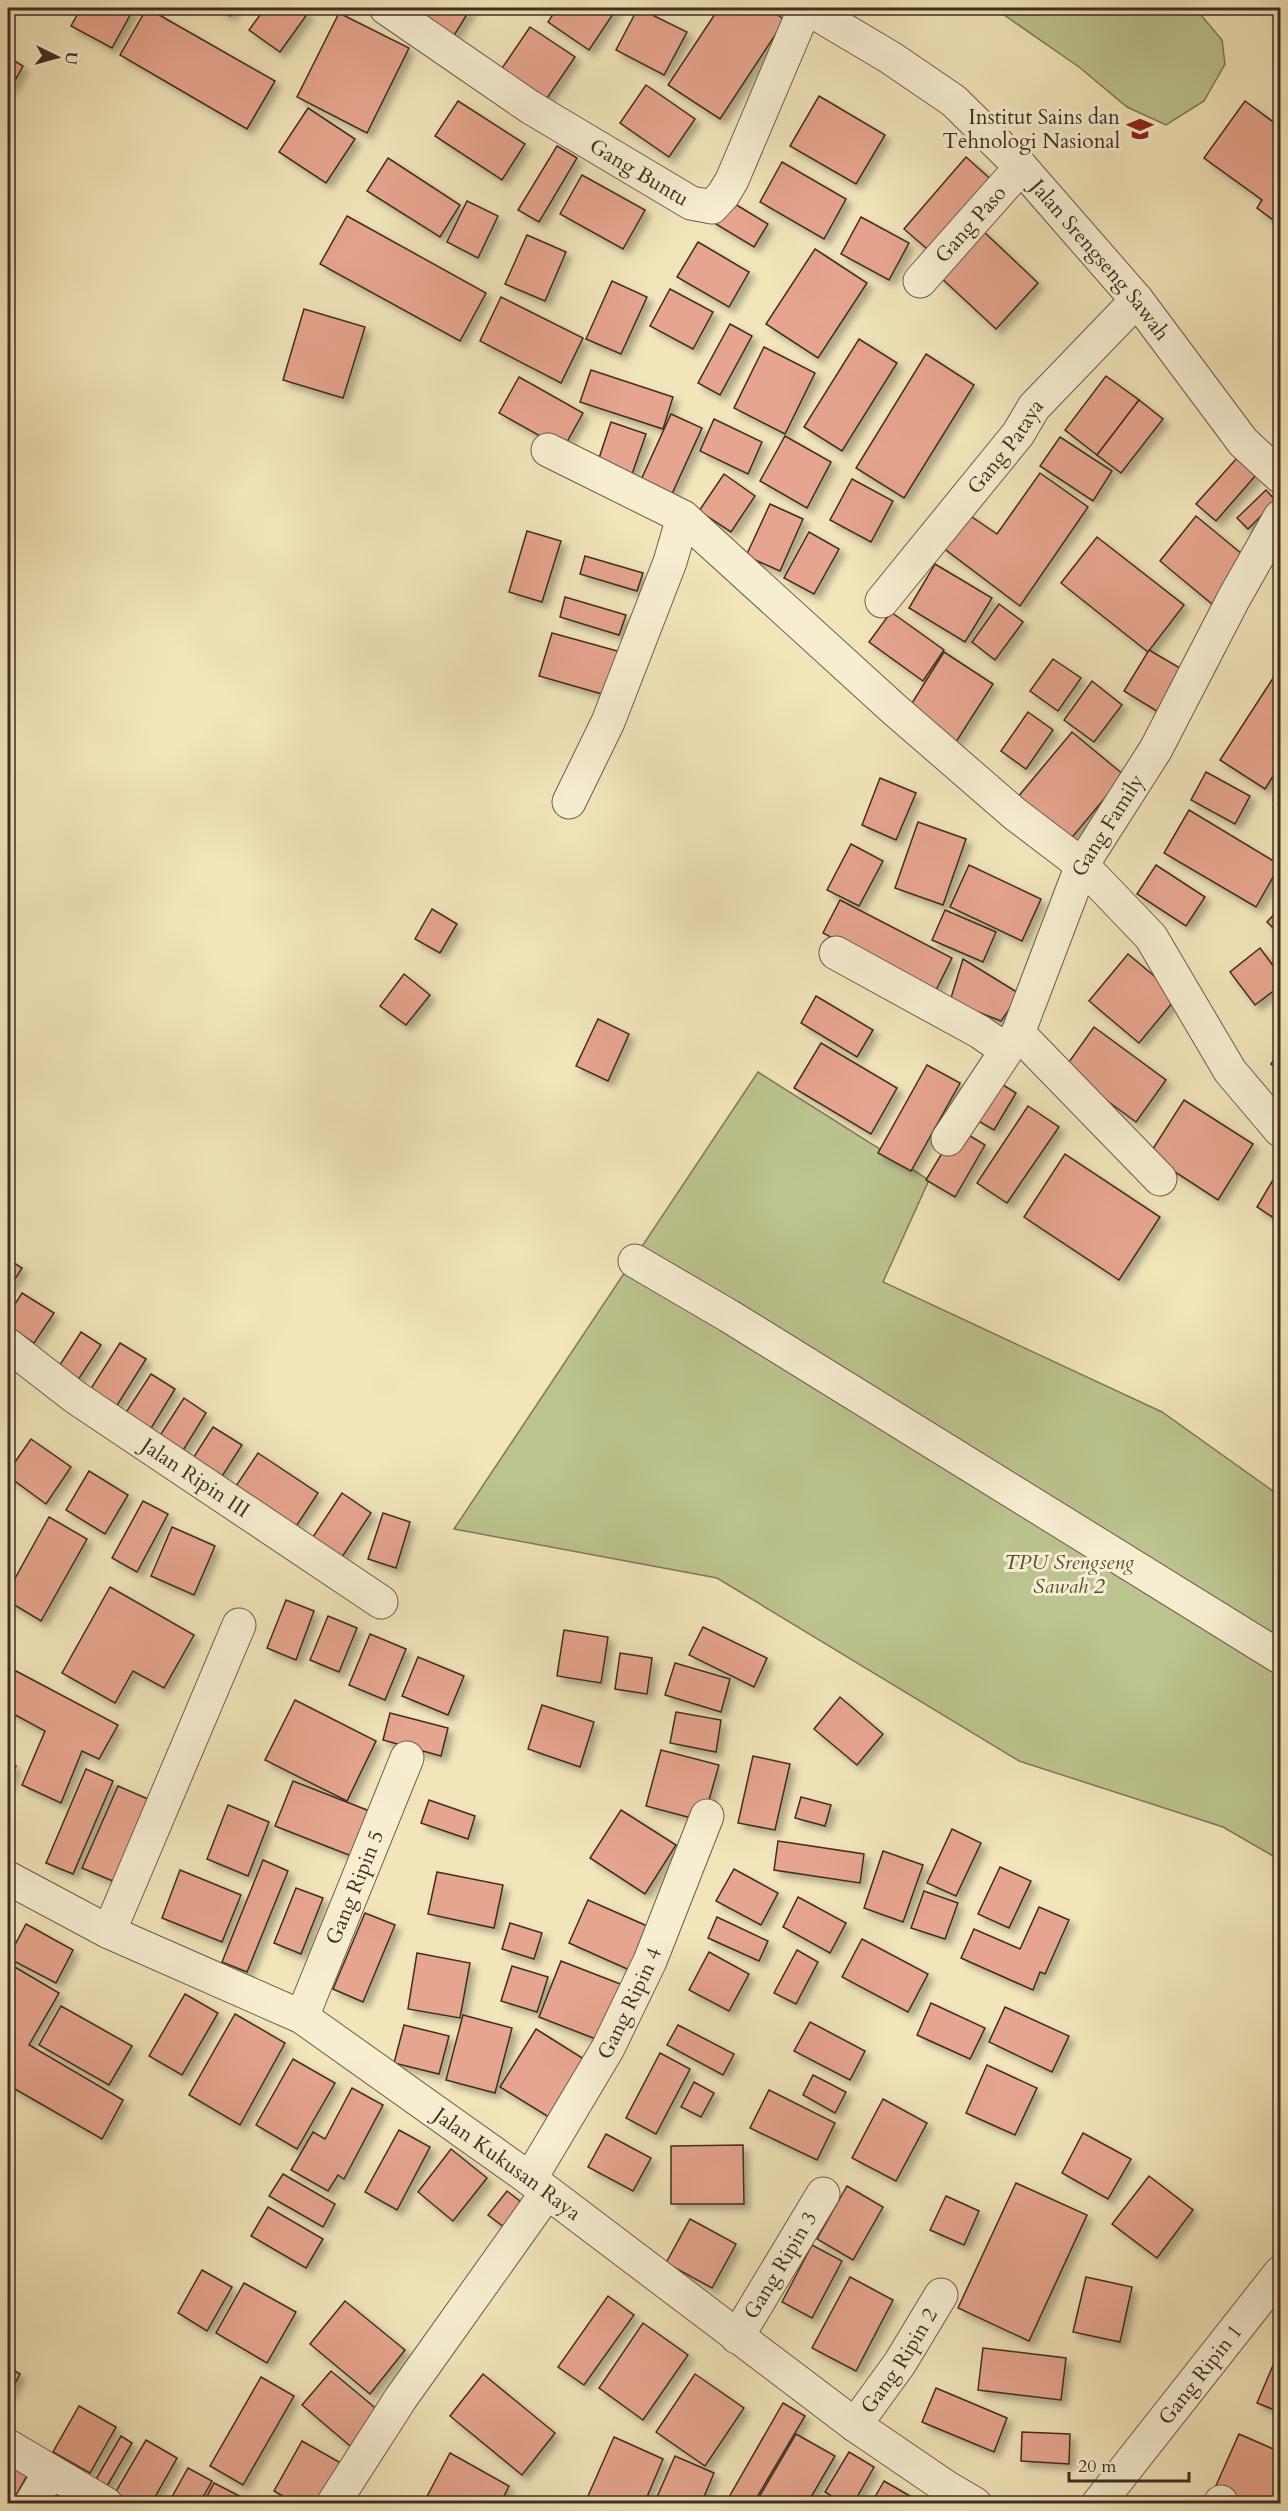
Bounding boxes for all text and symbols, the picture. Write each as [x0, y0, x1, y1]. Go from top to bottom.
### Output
north arrow [27, 27, 87, 87]
text: U [59, 51, 82, 66]
place label: Institut Sains dan Tehnologi Nasional [943, 103, 1120, 156]
school or university icon: Institut Sains dan Tehnologi Nasional [1125, 114, 1155, 144]
street label: Gang Buntu [584, 132, 694, 213]
street label: Jalan Srengseng Sawah [1021, 171, 1176, 347]
street label: Gang Paso [928, 179, 1013, 270]
street label: Gang Pataya [961, 392, 1050, 501]
street label: Gang Family [1065, 769, 1151, 881]
street label: Jalan Ripin III [133, 1430, 255, 1525]
park label: TPU Srengseng Sawah 2 [1004, 1548, 1135, 1601]
street label: Gang Ripin 5 [319, 1826, 391, 1949]
street label: Gang Ripin 4 [590, 1943, 669, 2065]
street label: Jalan Kukusan Raya [425, 2099, 587, 2228]
street label: Gang Ripin 3 [737, 2206, 824, 2325]
street label: Gang Ripin 2 [854, 2303, 945, 2420]
street label: Gang Ripin 1 [1152, 2318, 1249, 2431]
scale bar [1069, 2445, 1189, 2483]
text: 20 m [1078, 2454, 1117, 2479]

